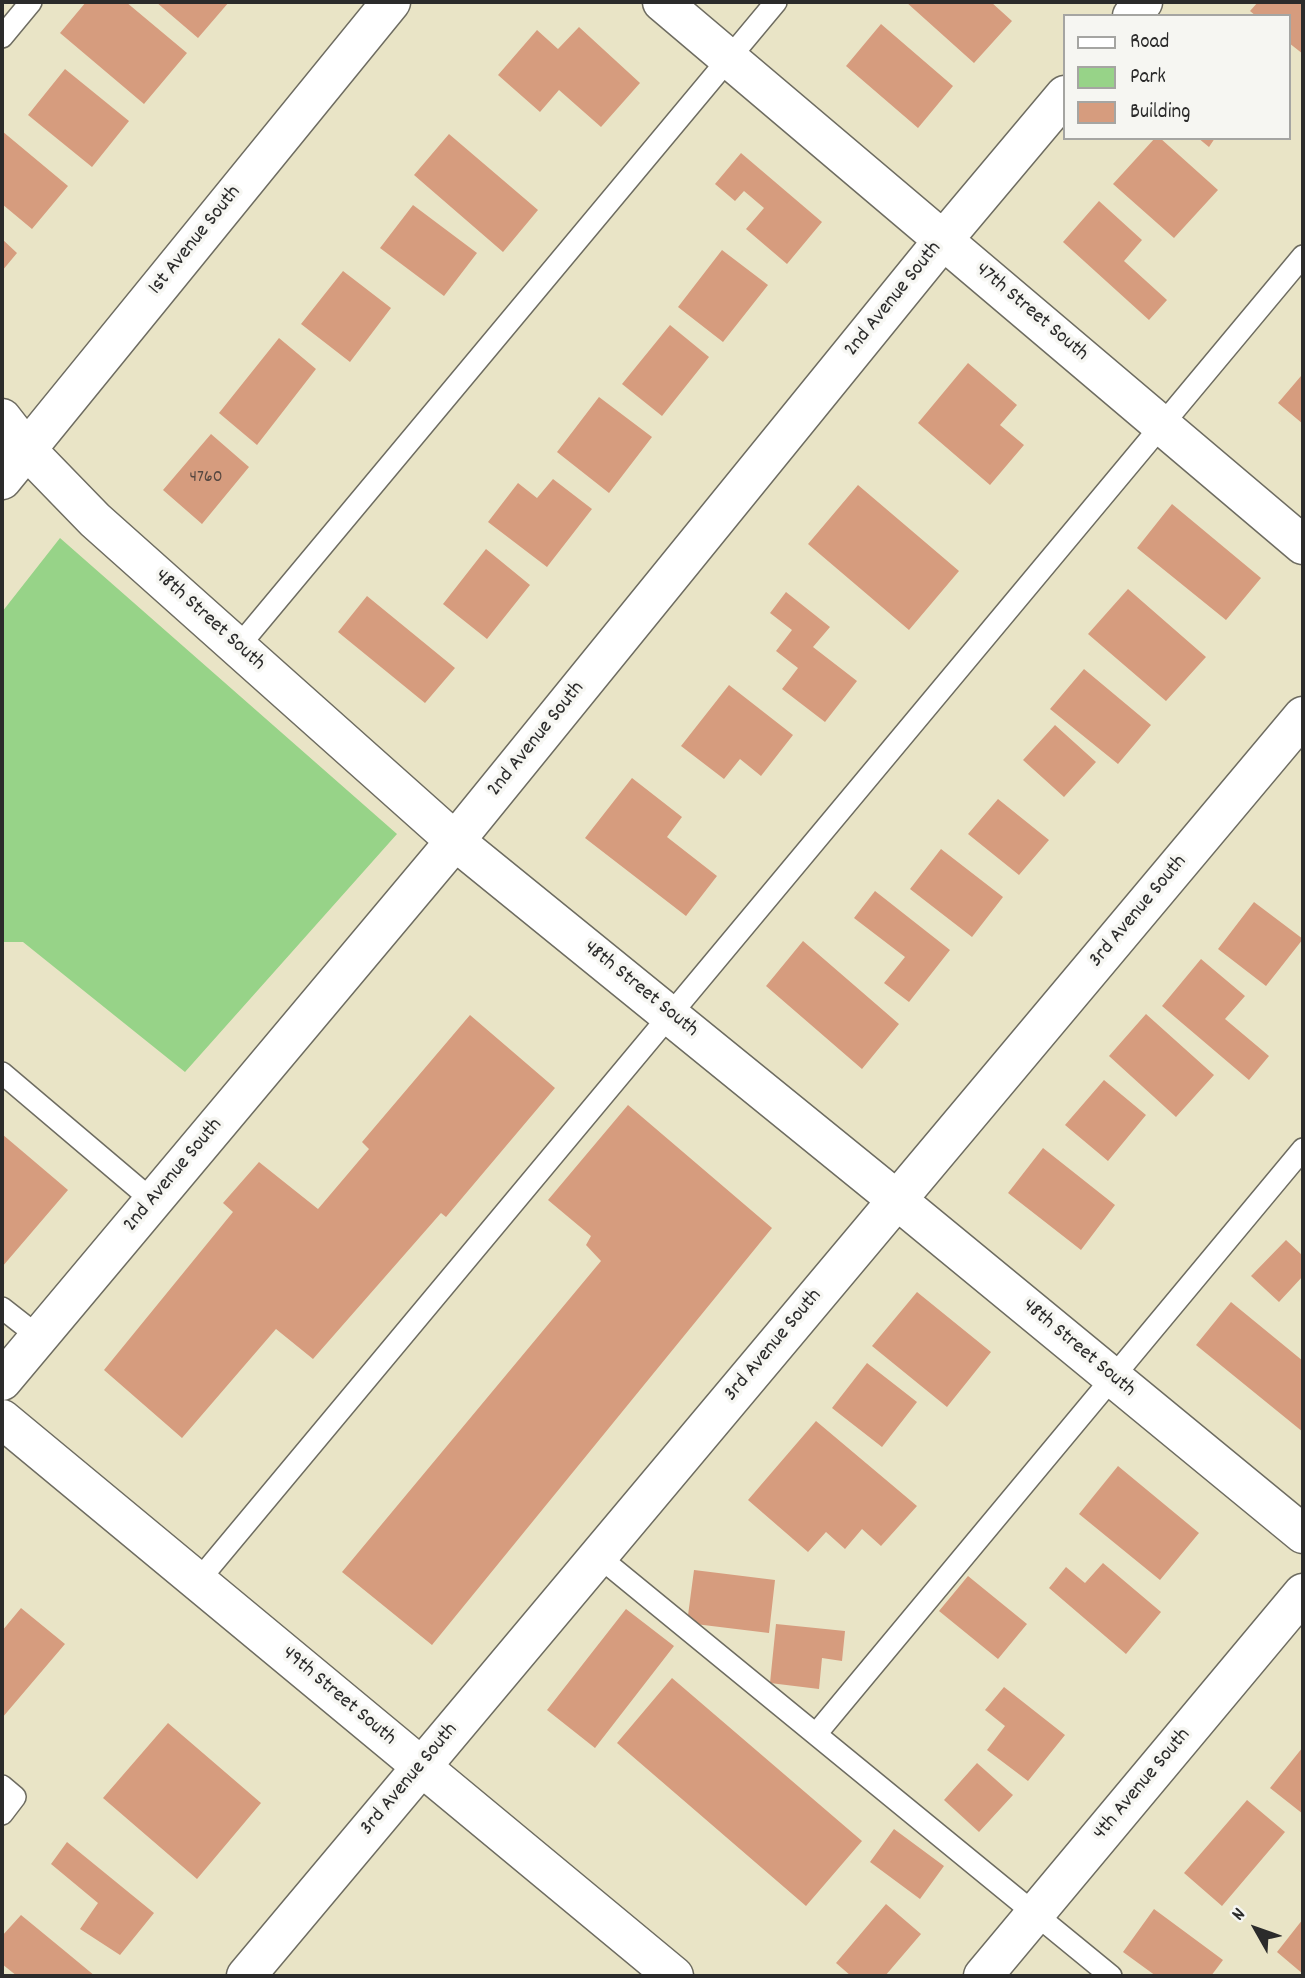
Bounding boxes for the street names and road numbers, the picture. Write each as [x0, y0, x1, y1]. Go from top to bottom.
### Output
street label: 1st Avenue South [144, 181, 248, 301]
street label: 2nd Avenue South [840, 237, 948, 363]
street label: 47th Street South [969, 258, 1093, 368]
street label: 48th Street South [148, 565, 270, 677]
street label: 2nd Avenue South [483, 677, 591, 803]
street label: 3rd Avenue South [1085, 851, 1193, 973]
street label: 48th Street South [578, 936, 702, 1044]
street label: 2nd Avenue South [119, 1114, 229, 1238]
street label: 3rd Avenue South [720, 1285, 828, 1407]
street label: 48th Street South [1016, 1294, 1140, 1404]
street label: 49th Street South [276, 1642, 400, 1752]
street label: 3rd Avenue South [356, 1719, 464, 1841]
street label: 4th Avenue South [1089, 1724, 1197, 1846]

